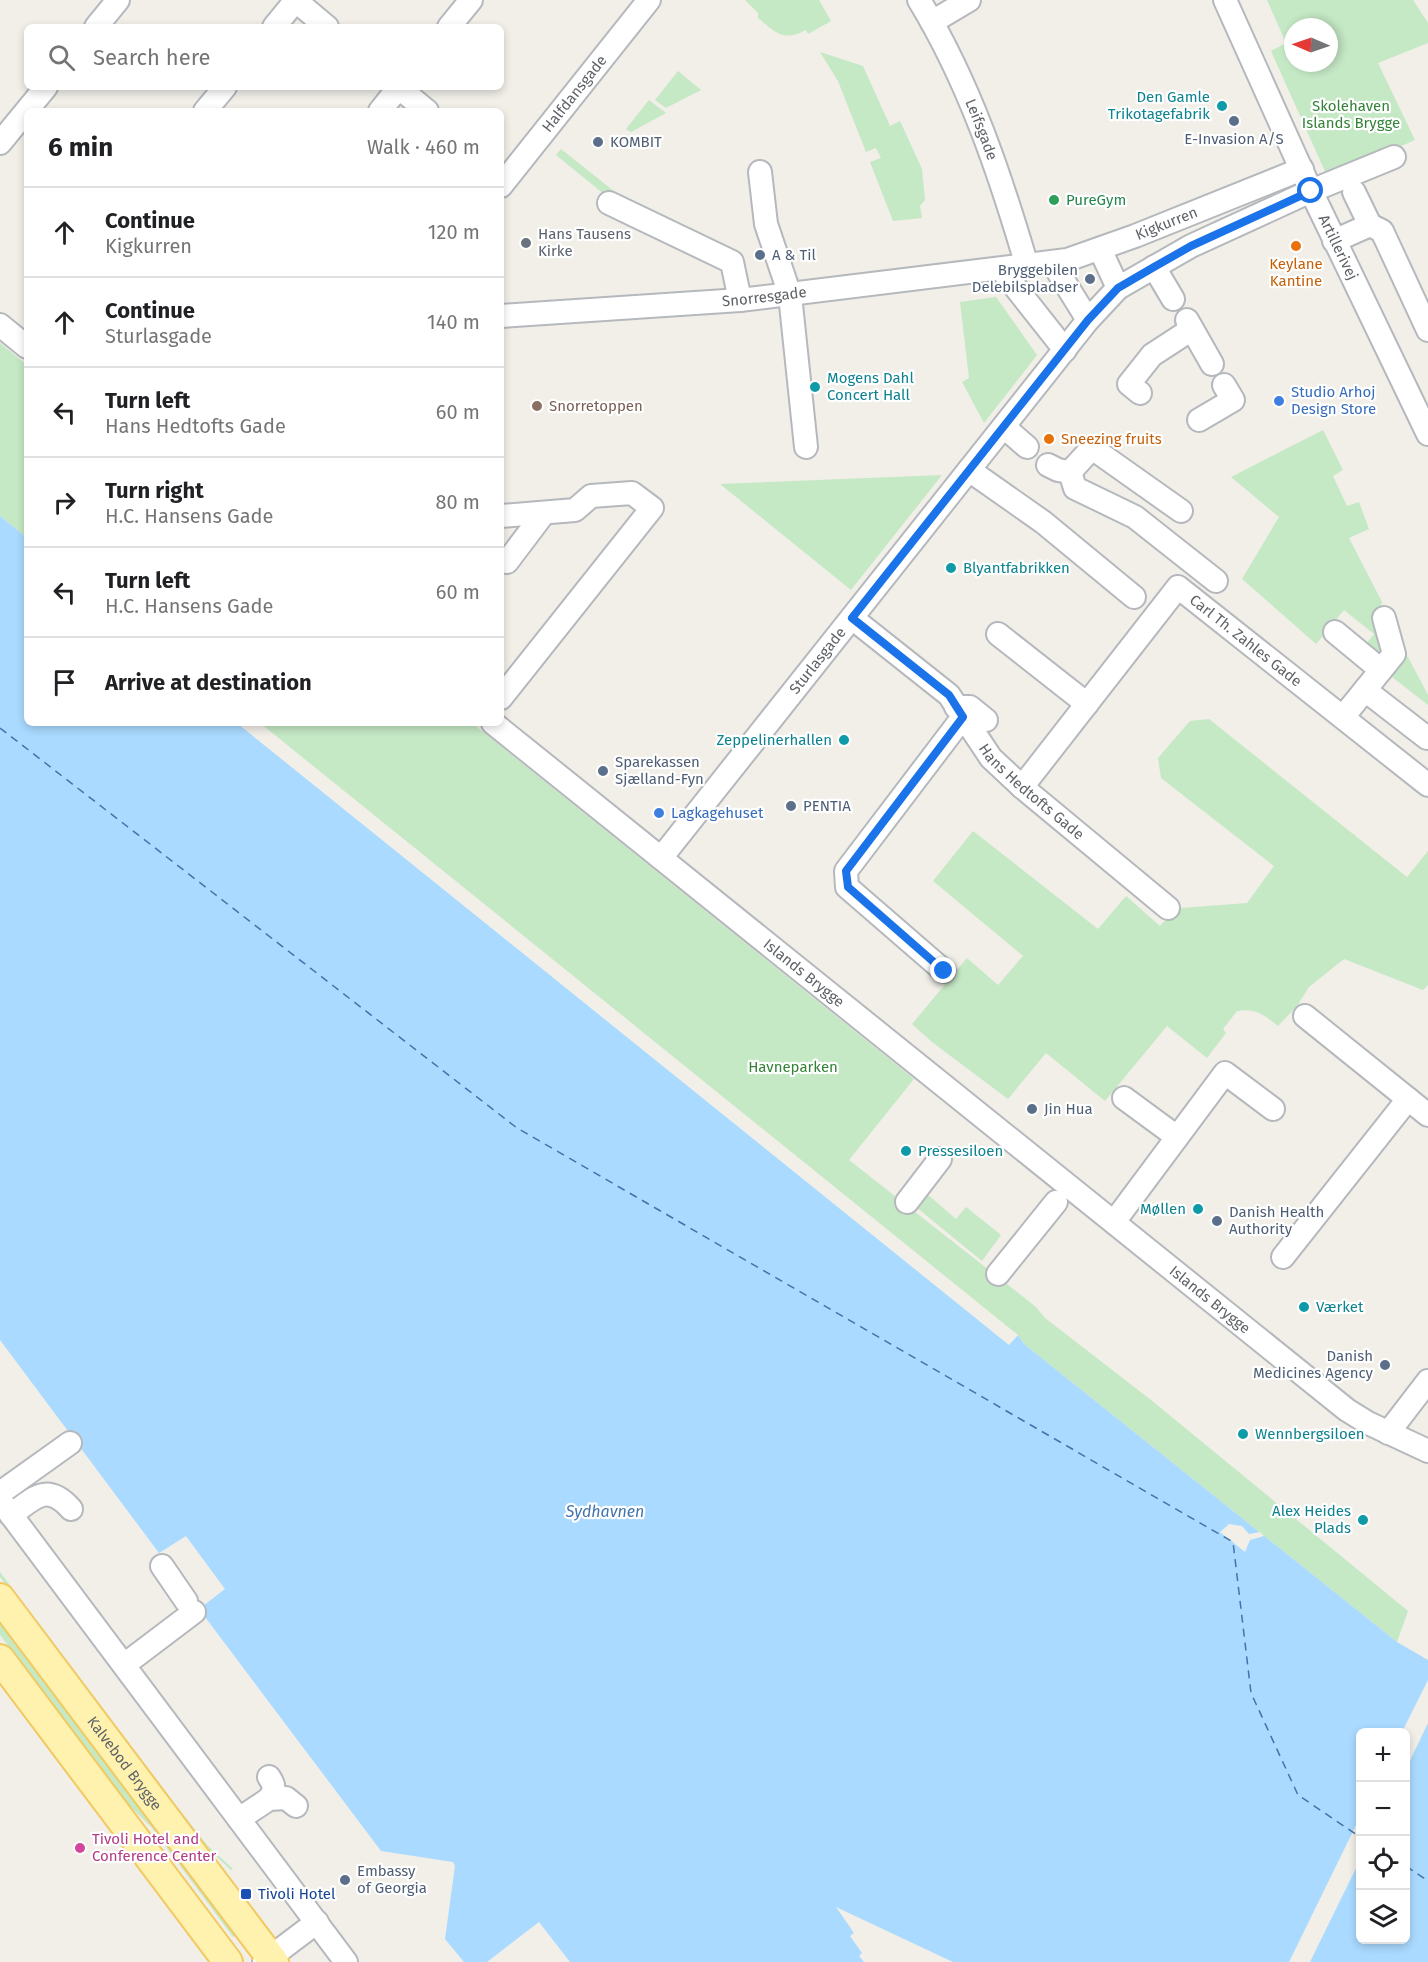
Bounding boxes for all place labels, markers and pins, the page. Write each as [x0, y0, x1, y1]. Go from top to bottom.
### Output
place label: Den Gamle Trikotagefabrik [1108, 88, 1210, 123]
marker: Den Gamle Trikotagefabrik [1215, 99, 1229, 113]
marker: E-Invasion A/S [1227, 114, 1241, 128]
place label: E-Invasion A/S [1184, 130, 1284, 148]
place label: KOMBIT [610, 133, 662, 151]
marker: KOMBIT [591, 135, 605, 149]
place label: PureGym [1066, 191, 1126, 209]
marker: PureGym [1047, 193, 1061, 207]
place label: Hans Tausens Kirke [538, 225, 631, 260]
marker: Hans Tausens Kirke [519, 236, 533, 250]
marker: Keylane Kantine [1289, 239, 1303, 253]
place label: A & Til [772, 246, 816, 264]
marker: A & Til [753, 248, 767, 262]
place label: Keylane Kantine [1269, 255, 1323, 290]
place label: Bryggebilen Delebilspladser [972, 261, 1078, 296]
marker: Bryggebilen Delebilspladser [1083, 272, 1097, 286]
place label: Mogens Dahl Concert Hall [827, 369, 914, 404]
marker: Mogens Dahl Concert Hall [808, 380, 822, 394]
place label: Studio Arhoj Design Store [1291, 383, 1376, 418]
marker: Studio Arhoj Design Store [1272, 394, 1286, 408]
place label: Snorretoppen [549, 397, 643, 415]
marker: Snorretoppen [530, 399, 544, 413]
place label: Sneezing fruits [1061, 430, 1162, 448]
marker: Sneezing fruits [1042, 432, 1056, 446]
place label: Blyantfabrikken [963, 559, 1070, 577]
marker: Blyantfabrikken [944, 561, 958, 575]
place label: Zeppelinerhallen [716, 731, 832, 749]
marker: Zeppelinerhallen [837, 733, 851, 747]
place label: Sparekassen Sjælland-Fyn [615, 753, 704, 788]
marker: Sparekassen Sjælland-Fyn [596, 764, 610, 778]
place label: PENTIA [803, 797, 851, 815]
marker: PENTIA [784, 799, 798, 813]
place label: Lagkagehuset [671, 804, 764, 822]
marker: Lagkagehuset [652, 806, 666, 820]
place label: Jin Hua [1044, 1100, 1093, 1118]
marker: Jin Hua [1025, 1102, 1039, 1116]
place label: Pressesiloen [918, 1142, 1003, 1160]
marker: Pressesiloen [899, 1144, 913, 1158]
place label: Møllen [1140, 1200, 1186, 1218]
marker: Møllen [1191, 1202, 1205, 1216]
place label: Danish Health Authority [1229, 1203, 1324, 1238]
marker: Danish Health Authority [1210, 1214, 1224, 1228]
place label: Værket [1316, 1298, 1364, 1316]
marker: Værket [1297, 1300, 1311, 1314]
place label: Danish Medicines Agency [1253, 1347, 1374, 1382]
marker: Danish Medicines Agency [1378, 1358, 1392, 1372]
place label: Wennbergsiloen [1255, 1425, 1365, 1443]
marker: Wennbergsiloen [1236, 1427, 1250, 1441]
place label: Alex Heides Plads [1272, 1502, 1351, 1537]
marker: Alex Heides Plads [1356, 1513, 1370, 1527]
place label: Tivoli Hotel and Conference Center [92, 1830, 216, 1865]
marker: Tivoli Hotel and Conference Center [73, 1841, 87, 1855]
place label: Embassy of Georgia [357, 1862, 427, 1897]
marker: Embassy of Georgia [338, 1873, 352, 1887]
place label: Tivoli Hotel [258, 1885, 336, 1903]
marker: Tivoli Hotel [239, 1887, 253, 1901]

